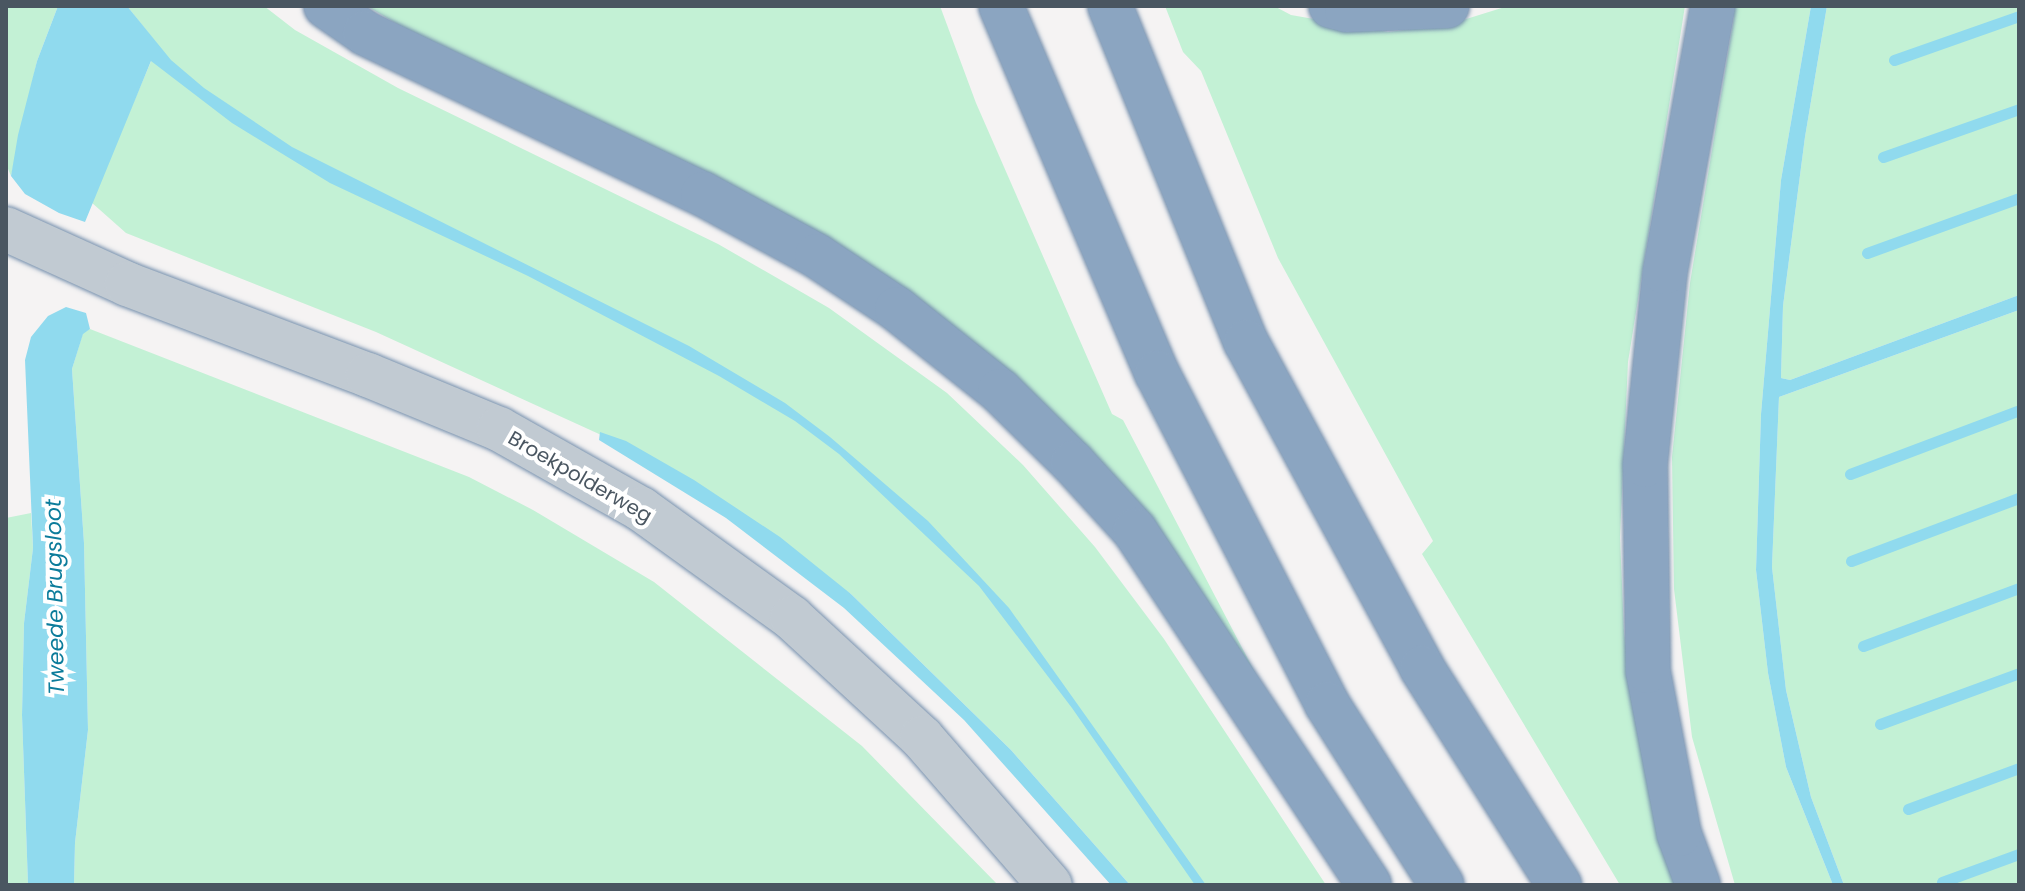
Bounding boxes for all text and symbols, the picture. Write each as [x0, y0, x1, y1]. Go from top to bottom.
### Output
street label: Broekpolderweg [504, 426, 656, 528]
water label: Tweede Brugsloot [40, 499, 70, 695]

